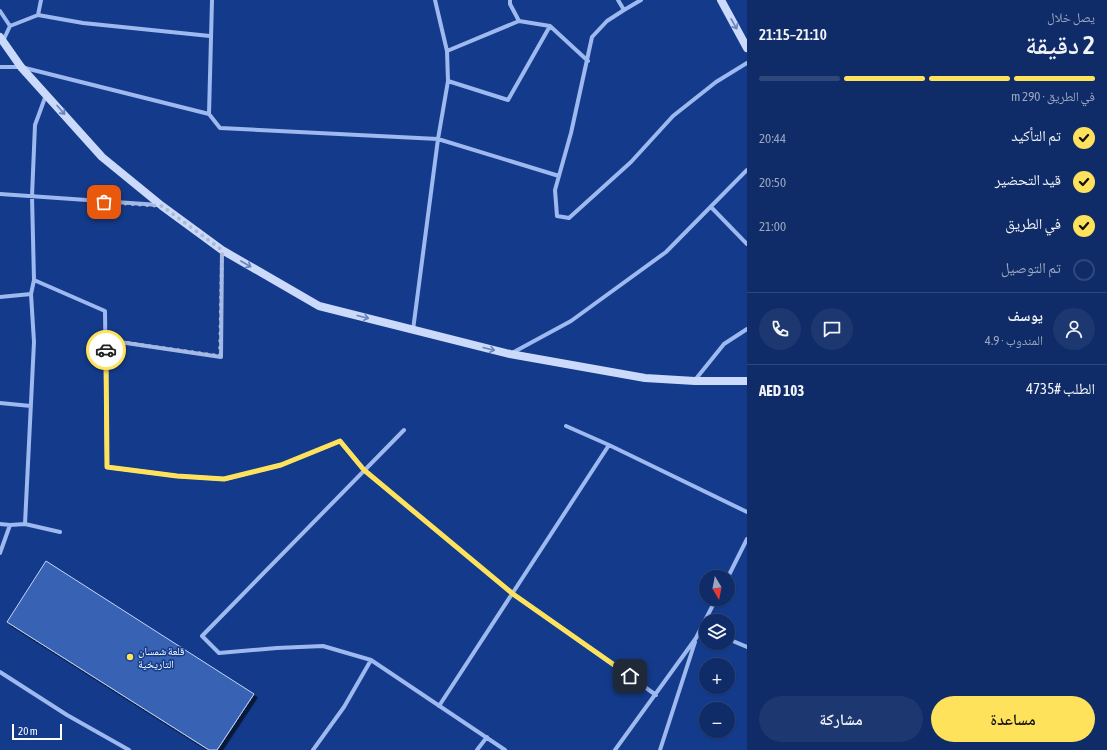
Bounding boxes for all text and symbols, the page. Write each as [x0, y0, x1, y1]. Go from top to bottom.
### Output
text: يصل خلال [1047, 10, 1095, 25]
one-way arrow [731, 18, 738, 30]
text: 21:10–21:15 [759, 26, 827, 43]
text: 2 دقيقة [1025, 30, 1095, 60]
text: في الطريق · 290 m [1011, 89, 1095, 104]
one-way arrow [56, 105, 65, 115]
text: تم التأكيد [1011, 127, 1061, 144]
icon: check [1073, 127, 1095, 149]
text: 20:44 [759, 131, 786, 146]
text: قيد التحضير [995, 171, 1061, 188]
icon: check [1073, 171, 1095, 193]
text: 20:50 [759, 175, 786, 190]
pin [87, 185, 121, 219]
icon: bag [93, 191, 115, 213]
text: في الطريق [1005, 215, 1061, 232]
icon: check [1073, 215, 1095, 237]
text: 21:00 [759, 219, 786, 234]
text: تم التوصيل [1001, 259, 1061, 276]
one-way arrow [240, 260, 252, 268]
text: يوسف [1008, 307, 1043, 324]
button: phone [759, 308, 801, 350]
button: chat [811, 308, 853, 350]
button: person [1053, 308, 1095, 350]
one-way arrow [356, 314, 369, 322]
courier [86, 330, 126, 370]
text: المندوب · 4.9 [985, 333, 1043, 348]
icon: car [95, 339, 117, 361]
one-way arrow [482, 346, 495, 354]
text: الطلب #4735 [1026, 380, 1095, 397]
text: AED 103 [759, 382, 804, 399]
north arrow [699, 570, 735, 606]
map controls [699, 570, 735, 738]
button: layers [699, 614, 735, 650]
place label: قلعة شمسان التاريخية [138, 645, 185, 670]
marker: قلعة شمسان التاريخية [125, 652, 135, 662]
button: + [699, 658, 735, 694]
pin [613, 659, 647, 693]
icon: home [619, 665, 641, 687]
button: مشاركة [759, 696, 923, 742]
button: مساعدة [931, 696, 1095, 742]
button: − [699, 702, 735, 738]
scale bar [12, 722, 62, 741]
text: 20 m [18, 725, 38, 737]

